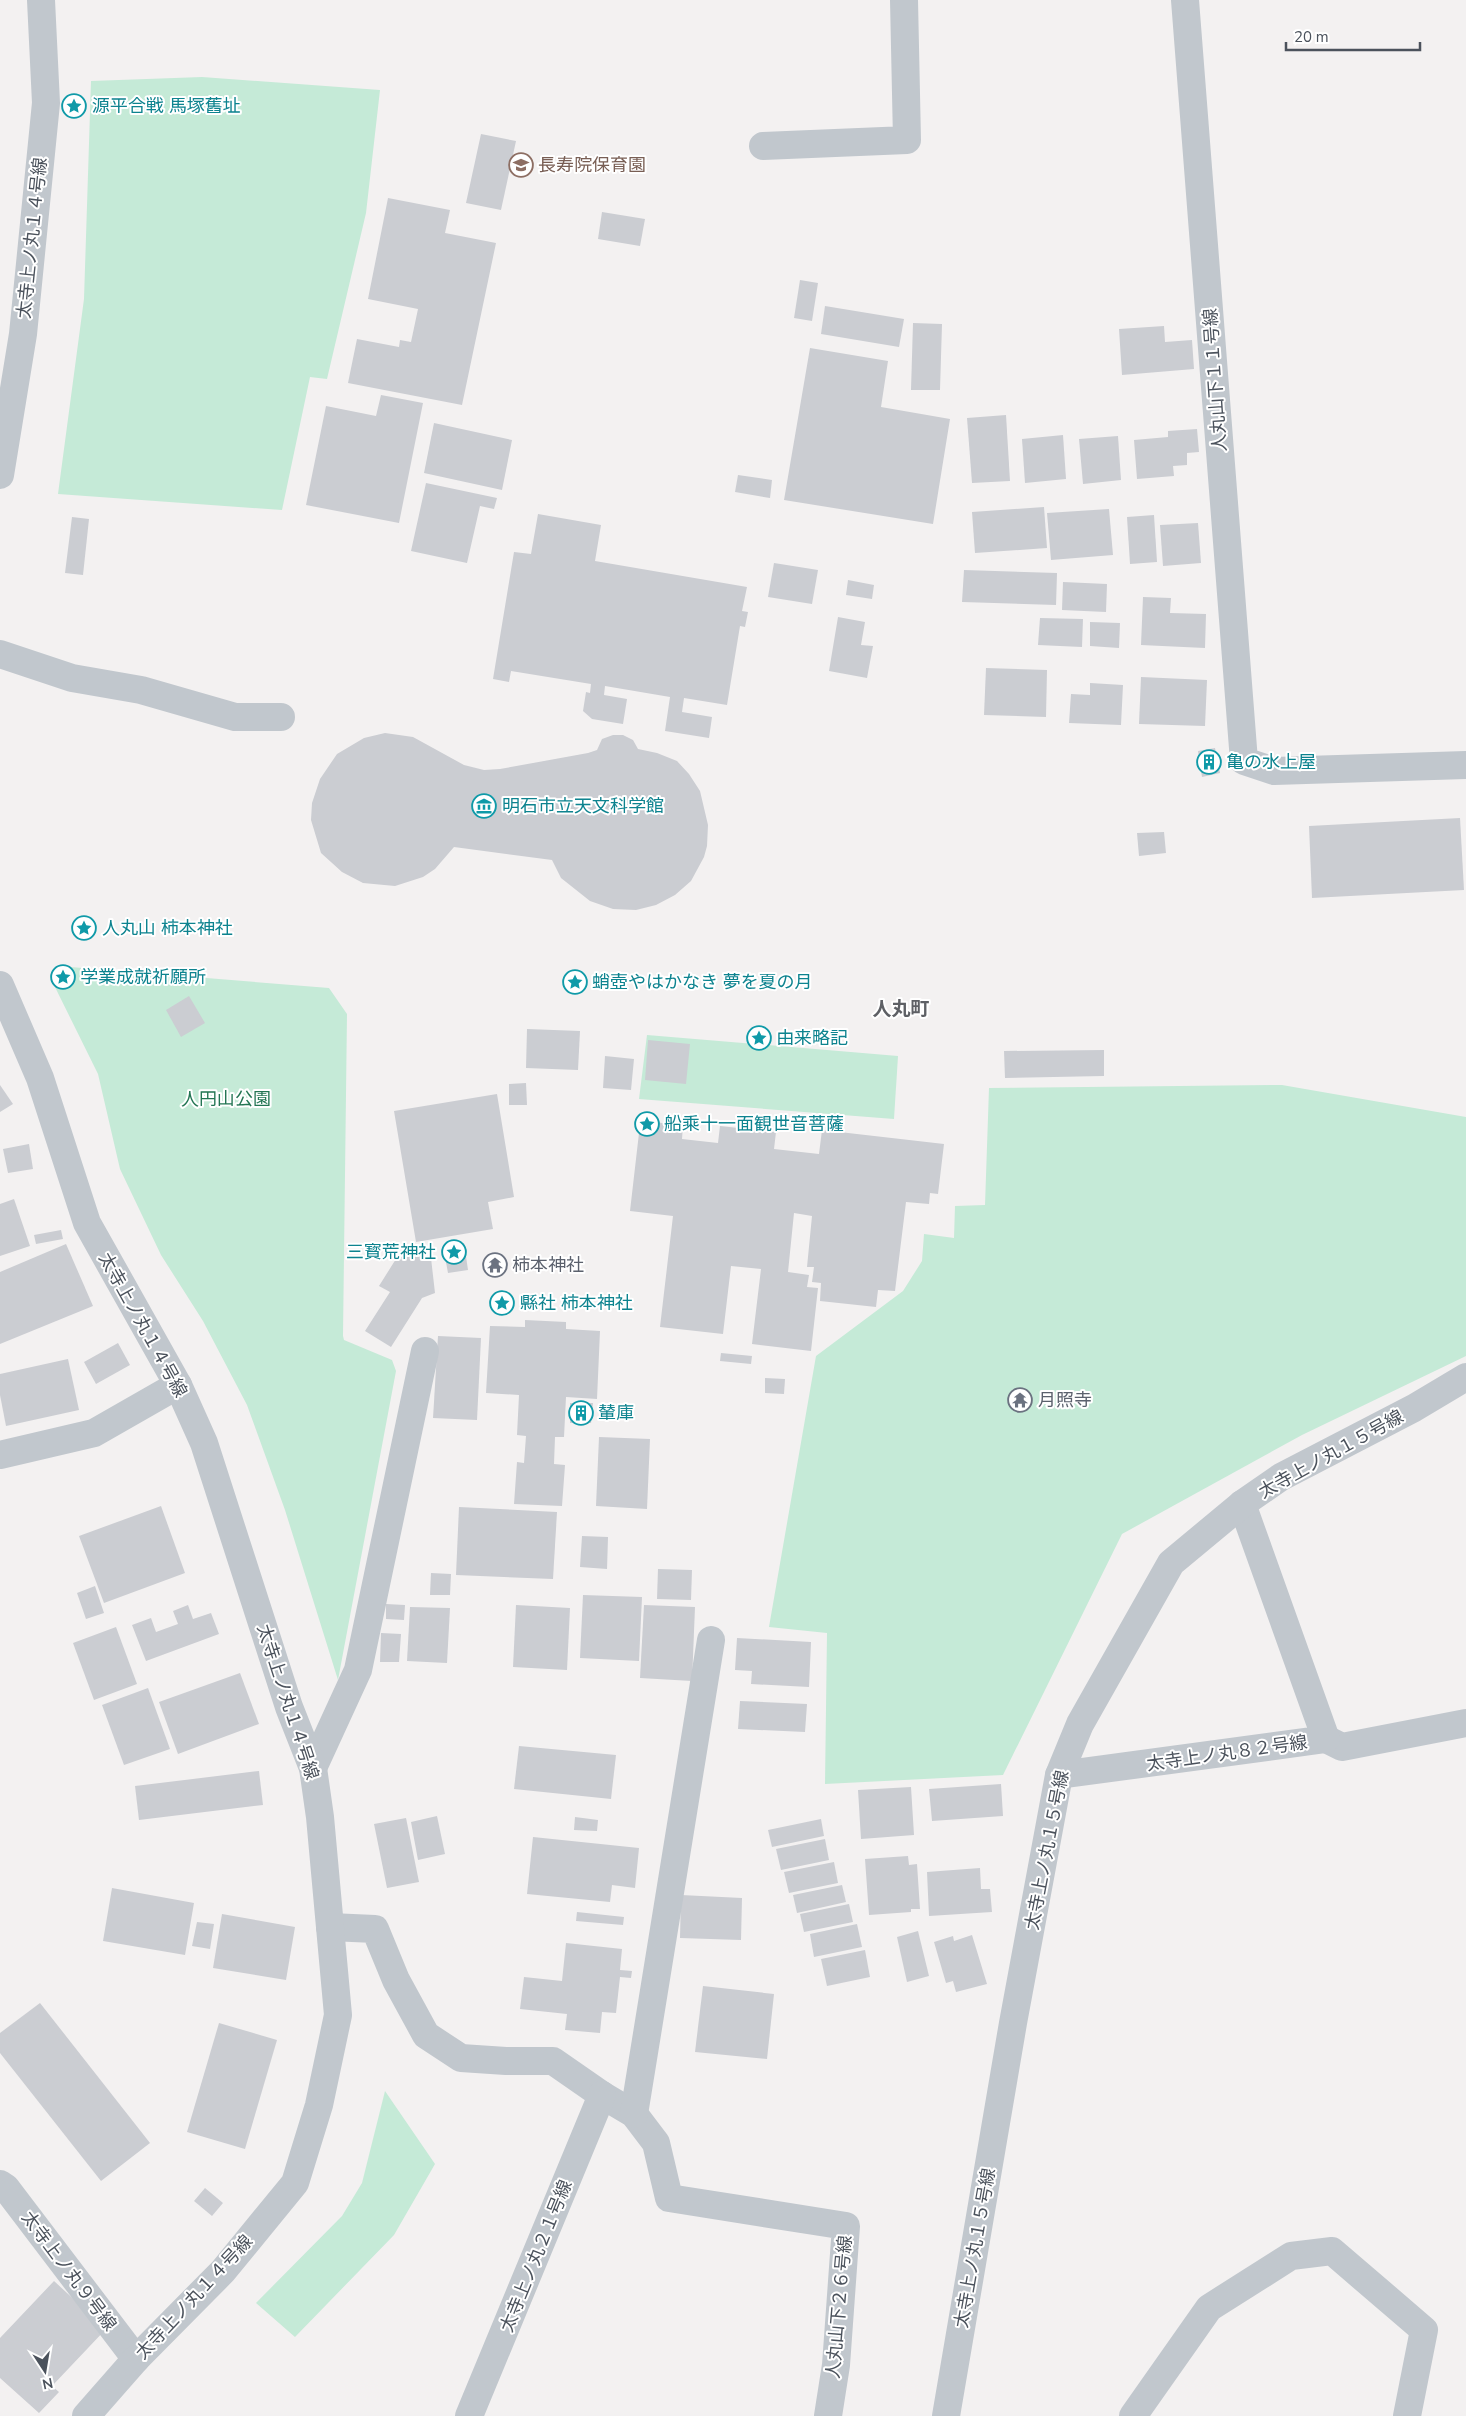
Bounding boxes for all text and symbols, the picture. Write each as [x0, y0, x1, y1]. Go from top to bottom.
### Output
scale bar [1286, 20, 1420, 52]
text: 20 m [1294, 27, 1329, 47]
place icon: 源平合戦 馬塚舊址 [61, 93, 87, 119]
place label: 源平合戦 馬塚舊址 [92, 94, 241, 118]
school or university icon: 長寿院保育園 [508, 152, 534, 178]
place label: 長寿院保育園 [538, 153, 646, 177]
street label: 太寺上ノ丸１４号線 [12, 156, 52, 320]
street label: 人丸山下１１号線 [1198, 307, 1232, 453]
building icon: 亀の水上屋 [1196, 749, 1222, 775]
place label: 亀の水上屋 [1226, 750, 1316, 774]
museum icon: 明石市立天文科学館 [471, 793, 497, 819]
place label: 明石市立天文科学館 [502, 794, 664, 818]
place icon: 人丸山 柿本神社 [71, 915, 97, 941]
place label: 人丸山 柿本神社 [102, 916, 233, 940]
place icon: 学業成就祈願所 [50, 964, 76, 990]
place label: 学業成就祈願所 [80, 965, 206, 989]
place icon: 蛸壺やはかなき 夢を夏の月 [562, 969, 588, 995]
place label: 蛸壺やはかなき 夢を夏の月 [592, 970, 813, 994]
district label: 人丸町 [872, 996, 930, 1022]
place icon: 由来略記 [746, 1025, 772, 1051]
place label: 由来略記 [776, 1026, 848, 1050]
park label: 人円山公園 [181, 1087, 271, 1111]
place icon: 船乘十一面観世音菩薩 [634, 1111, 660, 1137]
place label: 船乘十一面観世音菩薩 [664, 1112, 844, 1136]
place icon: 三寳荒神社 [441, 1239, 467, 1265]
place label: 三寳荒神社 [346, 1240, 436, 1264]
street label: 太寺上ノ丸１４号線 [93, 1248, 193, 1402]
temple icon: 柿本神社 [482, 1252, 508, 1278]
place label: 柿本神社 [512, 1253, 584, 1277]
place icon: 縣社 柿本神社 [489, 1290, 515, 1316]
place label: 縣社 柿本神社 [520, 1291, 633, 1315]
temple icon: 月照寺 [1007, 1387, 1033, 1413]
place label: 月照寺 [1038, 1388, 1092, 1412]
building icon: 輦庫 [568, 1400, 594, 1426]
place label: 輦庫 [598, 1401, 634, 1425]
street label: 太寺上ノ丸１５号線 [1254, 1404, 1408, 1504]
street label: 太寺上ノ丸１４号線 [252, 1621, 324, 1783]
street label: 太寺上ノ丸８２号線 [1145, 1730, 1309, 1776]
street label: 太寺上ノ丸１５号線 [1020, 1768, 1074, 1932]
street label: 太寺上ノ丸１５号線 [949, 2166, 1001, 2330]
street label: 太寺上ノ丸２１号線 [495, 2176, 577, 2336]
street label: 太寺上ノ丸９号線 [16, 2206, 122, 2336]
street label: 太寺上ノ丸１４号線 [130, 2230, 258, 2364]
street label: 人丸山下２６号線 [821, 2234, 857, 2380]
north arrow [20, 2346, 70, 2396]
text: N [40, 2373, 55, 2394]

